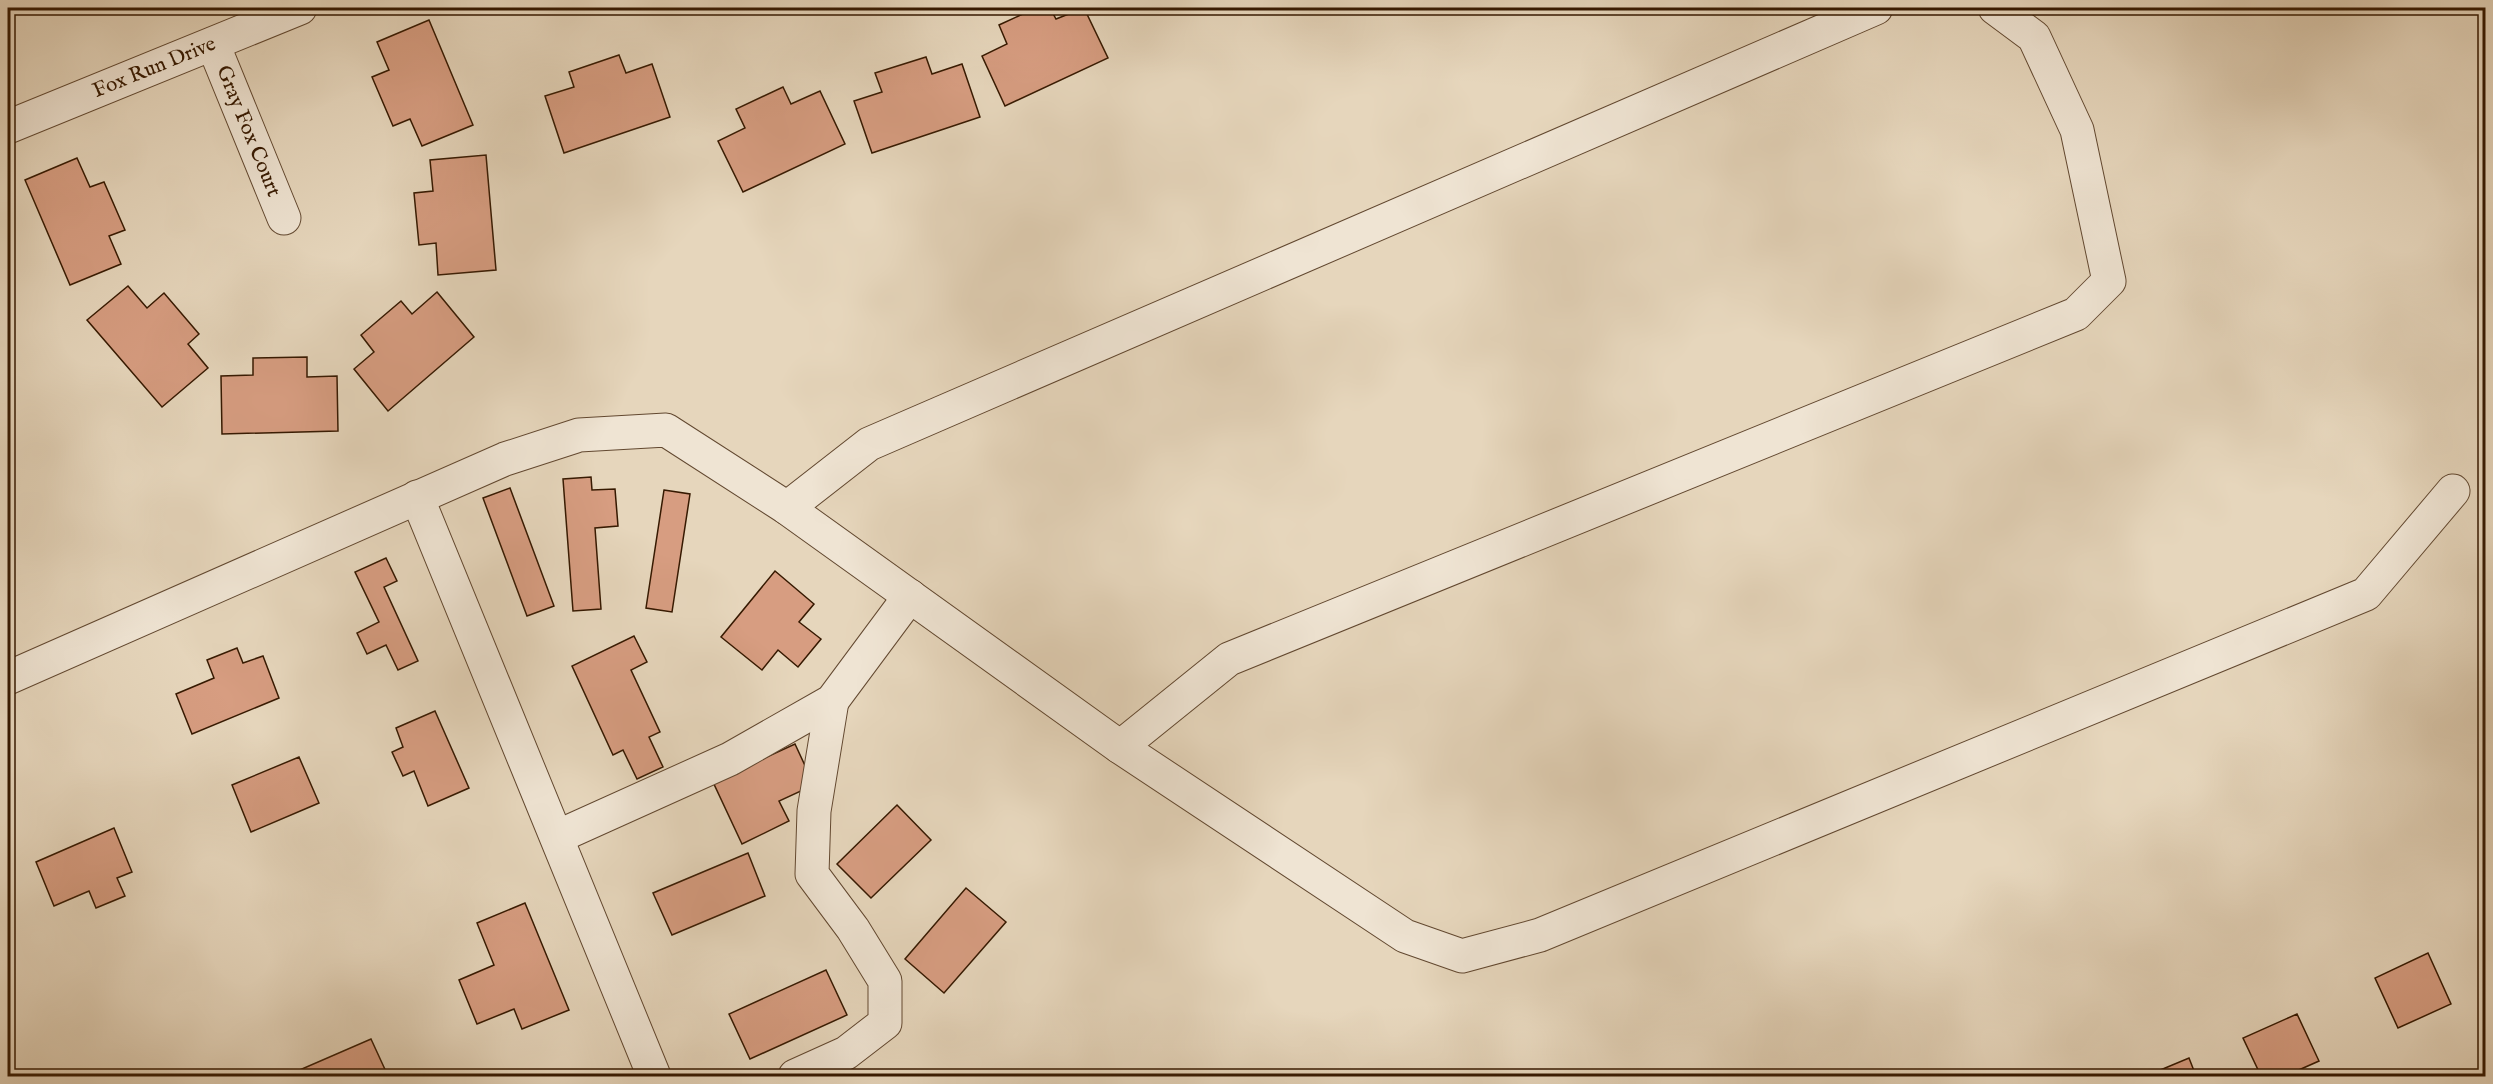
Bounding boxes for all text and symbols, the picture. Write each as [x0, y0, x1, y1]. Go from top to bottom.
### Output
street label: Fox Run Drive [89, 30, 220, 105]
street label: Gray Fox Court [210, 61, 287, 201]

